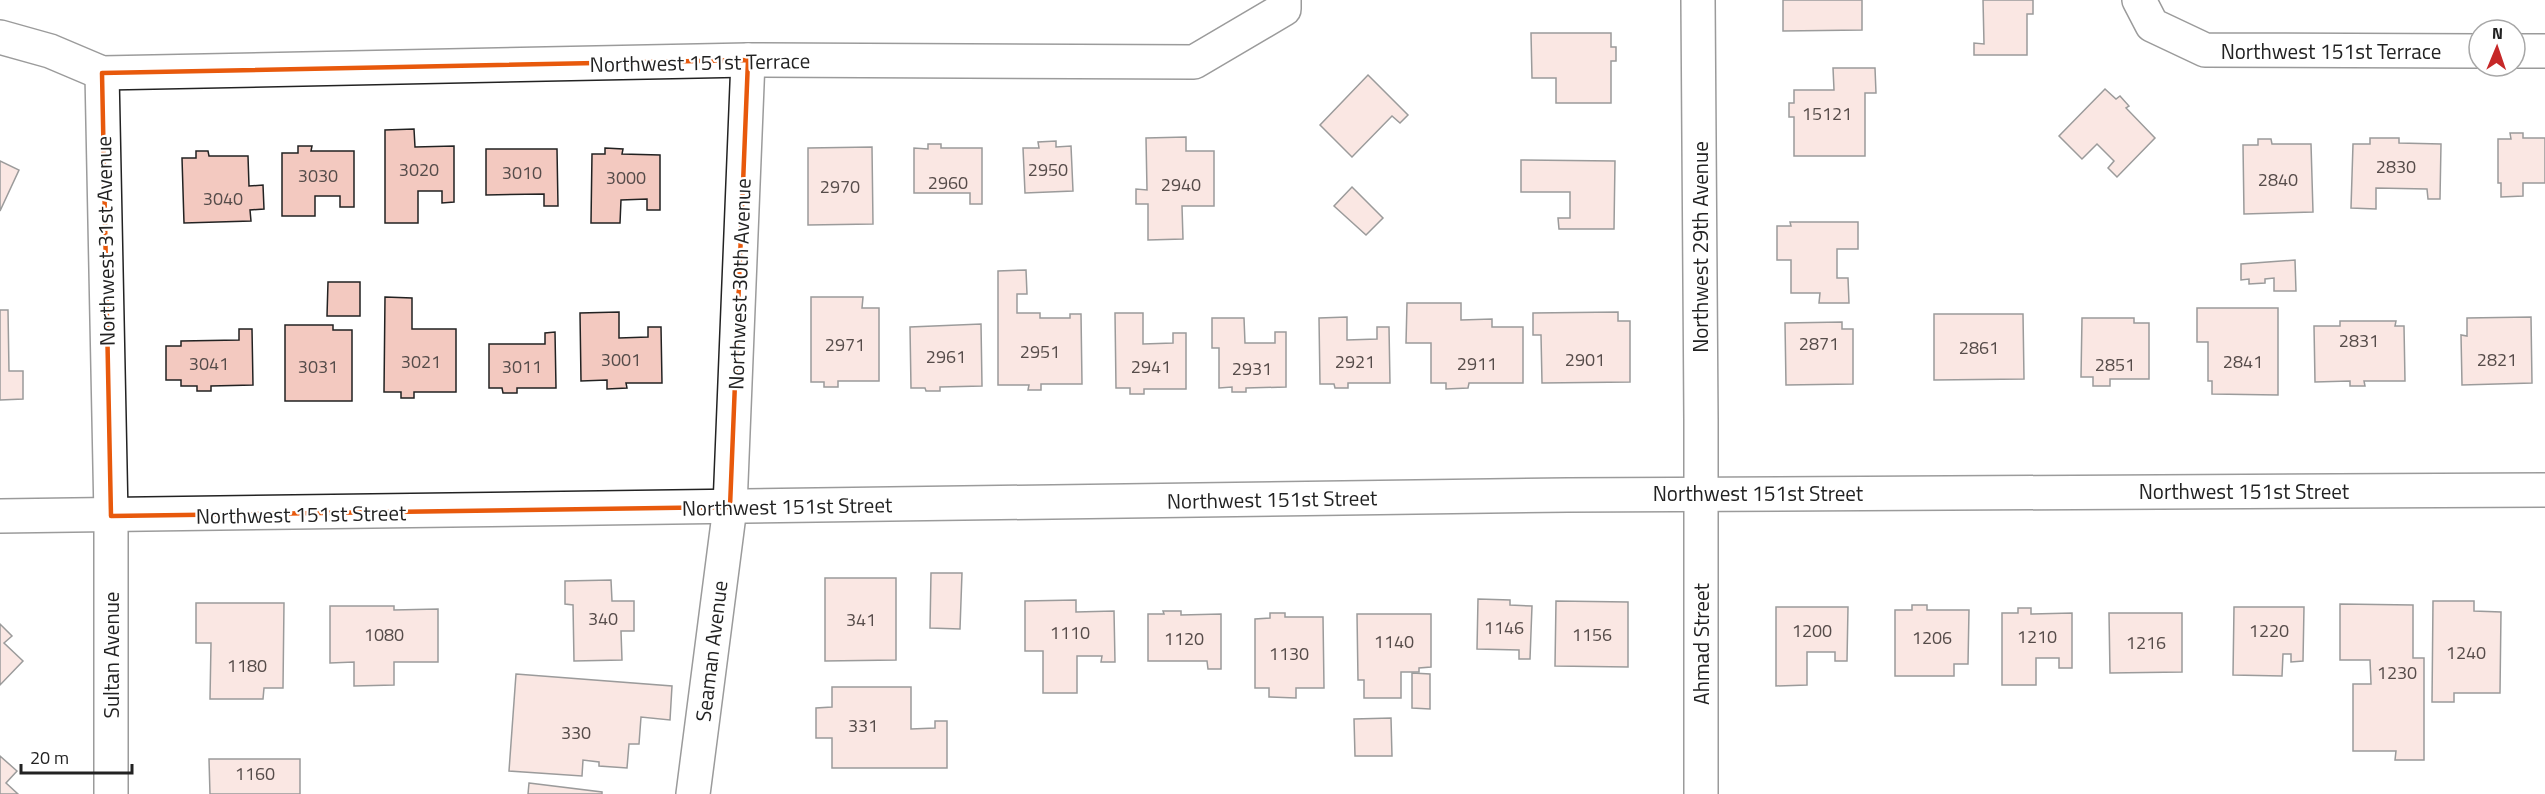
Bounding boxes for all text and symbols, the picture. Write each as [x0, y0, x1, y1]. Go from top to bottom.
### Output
north arrow [2467, 18, 2527, 78]
text: N [2492, 21, 2503, 45]
street label: Northwest 151st Terrace [2221, 35, 2441, 67]
street label: Northwest 151st Terrace [589, 44, 811, 80]
house number: 15121 [1802, 100, 1852, 127]
street label: Northwest 31st Avenue [87, 136, 123, 346]
street label: Northwest 29th Avenue [1684, 141, 1716, 353]
house number: 2830 [2376, 153, 2416, 180]
house number: 3020 [399, 156, 439, 183]
house number: 2950 [1028, 156, 1068, 183]
house number: 3010 [502, 159, 542, 186]
house number: 3030 [298, 162, 338, 189]
house number: 3000 [606, 164, 646, 191]
house number: 2840 [2258, 166, 2298, 193]
house number: 2960 [928, 169, 968, 196]
house number: 2940 [1161, 171, 1201, 198]
house number: 2970 [820, 173, 860, 200]
street label: Northwest 30th Avenue [719, 178, 759, 390]
house number: 3040 [203, 185, 243, 212]
house number: 2831 [2339, 327, 2379, 354]
house number: 2871 [1799, 330, 1839, 357]
house number: 2971 [825, 331, 865, 358]
house number: 2861 [1959, 334, 1999, 361]
house number: 2951 [1020, 338, 1060, 365]
house number: 2961 [926, 343, 966, 370]
house number: 3001 [601, 346, 641, 373]
house number: 2901 [1565, 346, 1605, 373]
house number: 2821 [2477, 346, 2517, 373]
house number: 3021 [401, 348, 441, 375]
house number: 2921 [1335, 348, 1375, 375]
house number: 2841 [2223, 348, 2263, 375]
house number: 3041 [189, 350, 229, 377]
house number: 2911 [1457, 350, 1497, 377]
house number: 2851 [2095, 351, 2135, 378]
house number: 3031 [298, 353, 338, 380]
house number: 3011 [502, 353, 542, 380]
house number: 2941 [1131, 353, 1171, 380]
house number: 2931 [1232, 355, 1272, 382]
street label: Northwest 151st Street [2139, 475, 2350, 507]
street label: Northwest 151st Street [1653, 477, 1864, 509]
street label: Northwest 151st Street [1167, 481, 1378, 517]
street label: Northwest 151st Street [682, 488, 893, 524]
street label: Northwest 151st Street [196, 496, 407, 532]
street label: Seaman Avenue [686, 578, 736, 724]
street label: Ahmad Street [1685, 583, 1717, 705]
street label: Sultan Avenue [95, 592, 127, 718]
house number: 340 [588, 605, 618, 632]
house number: 341 [846, 606, 876, 633]
house number: 1146 [1484, 614, 1524, 641]
house number: 1200 [1792, 617, 1832, 644]
house number: 1220 [2249, 617, 2289, 644]
house number: 1110 [1050, 619, 1090, 646]
house number: 1080 [364, 621, 404, 648]
house number: 1156 [1572, 621, 1612, 648]
house number: 1210 [2017, 623, 2057, 650]
house number: 1206 [1912, 624, 1952, 651]
house number: 1120 [1164, 625, 1204, 652]
house number: 1140 [1374, 628, 1414, 655]
house number: 1216 [2126, 629, 2166, 656]
house number: 1240 [2446, 639, 2486, 666]
house number: 1130 [1269, 640, 1309, 667]
house number: 1180 [227, 652, 267, 679]
house number: 1230 [2377, 659, 2417, 686]
house number: 331 [848, 712, 878, 739]
house number: 330 [561, 719, 591, 746]
scale bar [21, 737, 132, 775]
text: 20 m [30, 744, 69, 771]
house number: 1160 [235, 760, 275, 787]

